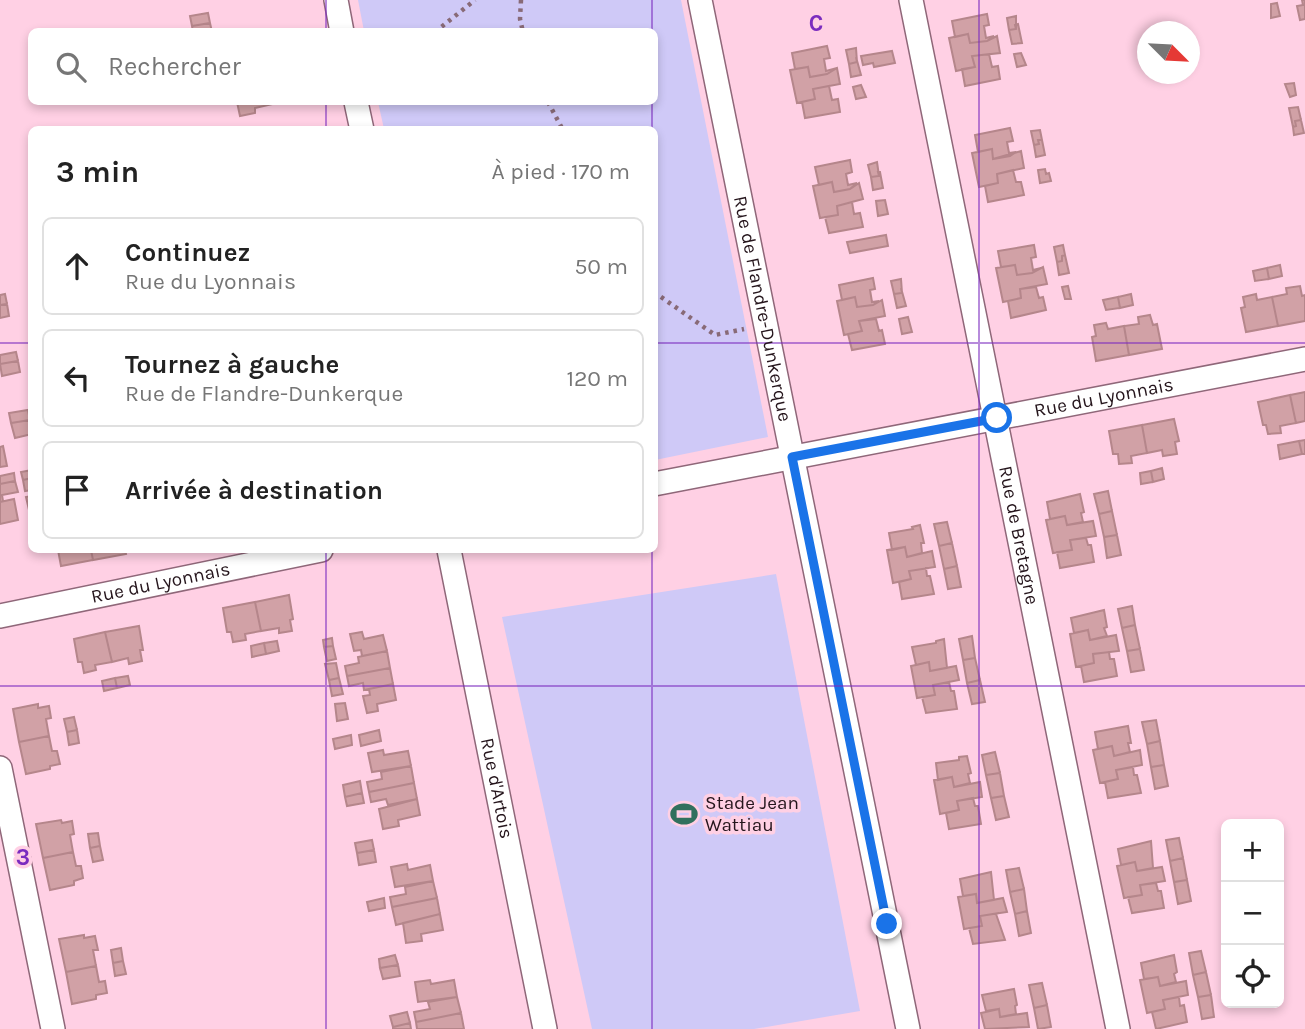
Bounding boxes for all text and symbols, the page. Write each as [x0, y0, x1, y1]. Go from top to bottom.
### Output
text: C [809, 10, 823, 37]
north arrow [1137, 21, 1200, 84]
search box [28, 28, 658, 105]
icon: search [52, 48, 90, 86]
text: Rechercher [108, 51, 241, 82]
text: 3 min [56, 154, 139, 190]
text: À pied · 170 m [492, 158, 630, 185]
street label: Rue de Flandre-Dunkerque [729, 194, 796, 424]
text: Continuez [125, 237, 250, 268]
icon: ahead [58, 247, 96, 285]
text: 50 m [574, 253, 628, 280]
text: Rue du Lyonnais [125, 268, 296, 295]
text: Tournez à gauche [125, 349, 339, 380]
icon: left [58, 359, 96, 397]
text: 120 m [566, 365, 628, 392]
street label: Rue du Lyonnais [1032, 373, 1175, 422]
text: Rue de Flandre-Dunkerque [125, 380, 403, 407]
route start [981, 402, 1012, 433]
street label: Rue de Bretagne [994, 464, 1043, 607]
icon: arrive [58, 471, 96, 509]
text: Arrivée à destination [125, 475, 383, 506]
street label: Rue du Lyonnais [89, 558, 232, 608]
street label: Rue d'Artois [476, 736, 518, 841]
place label: Stade Jean Wattiau [705, 792, 799, 836]
sports icon: Stade Jean Wattiau [669, 799, 699, 829]
map controls [1221, 819, 1284, 1008]
button: + [1221, 819, 1284, 882]
text: 3 [16, 844, 30, 871]
button: − [1221, 882, 1284, 945]
route end [871, 908, 902, 939]
button: locate [1221, 945, 1284, 1008]

